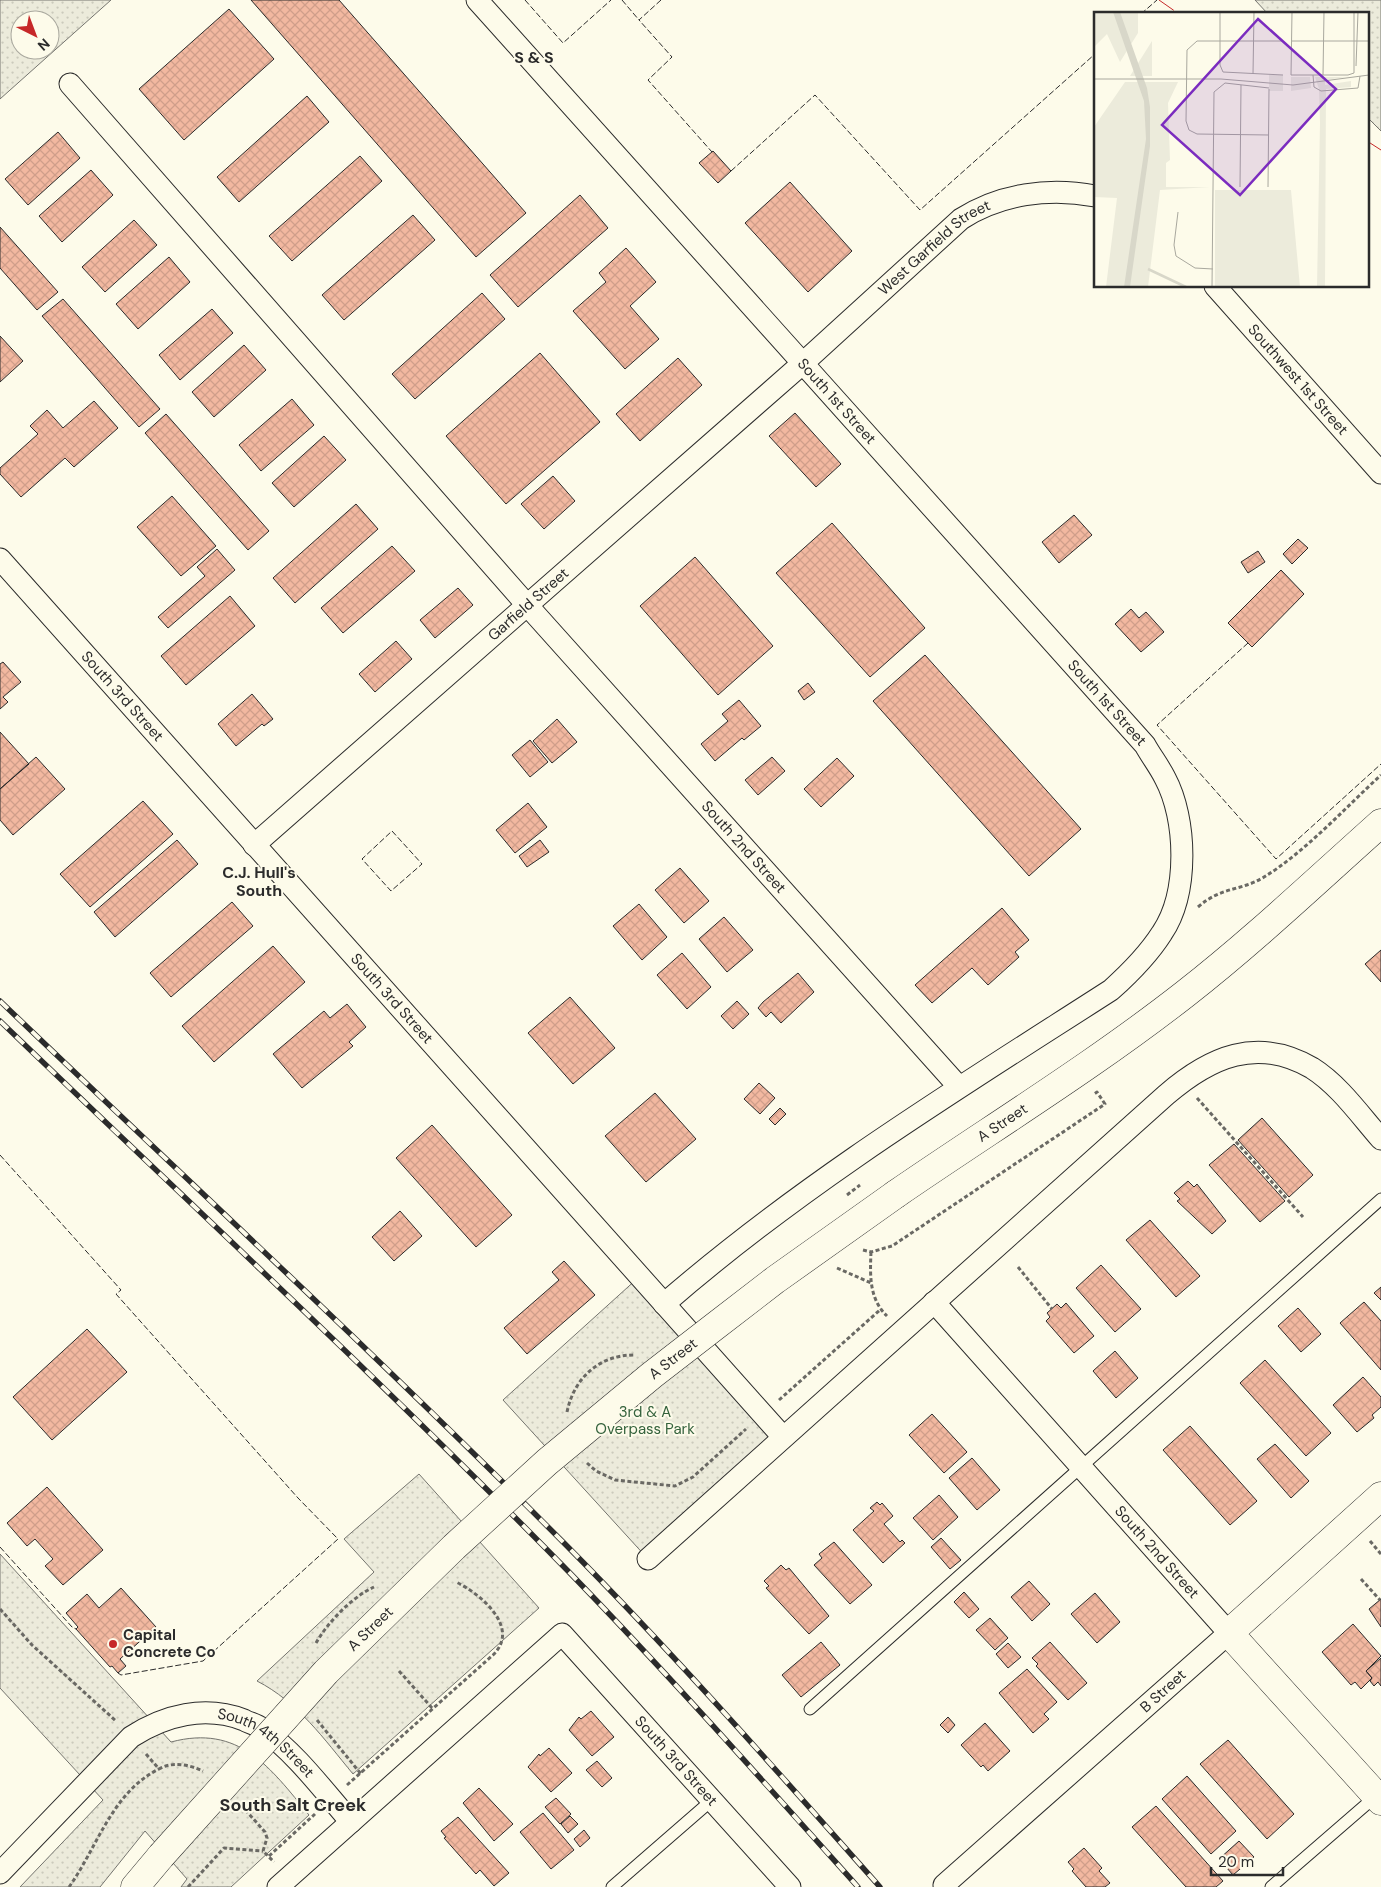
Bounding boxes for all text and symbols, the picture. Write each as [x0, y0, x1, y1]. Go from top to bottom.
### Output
north arrow [10, 10, 60, 60]
inset map [1094, 12, 1368, 288]
text: N [34, 35, 54, 55]
district label: S & S [514, 47, 554, 68]
street label: West Garfield Street [874, 195, 993, 300]
street label: Southwest 1st Street [1243, 320, 1353, 439]
street label: South 1st Street [793, 354, 881, 449]
street label: Garfield Street [484, 563, 573, 645]
street label: South 3rd Street [77, 647, 168, 746]
street label: South 1st Street [1063, 656, 1151, 750]
street label: South 2nd Street [697, 796, 791, 898]
district label: C.J. Hull's South [222, 862, 296, 901]
street label: South 3rd Street [346, 949, 438, 1048]
street label: A Street [973, 1099, 1031, 1147]
street label: A Street [645, 1333, 702, 1384]
park label: 3rd & A Overpass Park [595, 1402, 695, 1439]
street label: South 2nd Street [1110, 1501, 1204, 1603]
street label: A Street [343, 1602, 398, 1656]
place label: Capital Concrete Co [123, 1625, 216, 1662]
marker: Capital Concrete Co [107, 1638, 119, 1650]
street label: B Street [1136, 1665, 1190, 1717]
street label: South 4th Street [216, 1704, 319, 1782]
street label: South 3rd Street [630, 1711, 722, 1810]
district label: South Salt Creek [220, 1793, 367, 1817]
scale bar [1211, 1844, 1284, 1876]
text: 20 m [1218, 1852, 1254, 1872]

